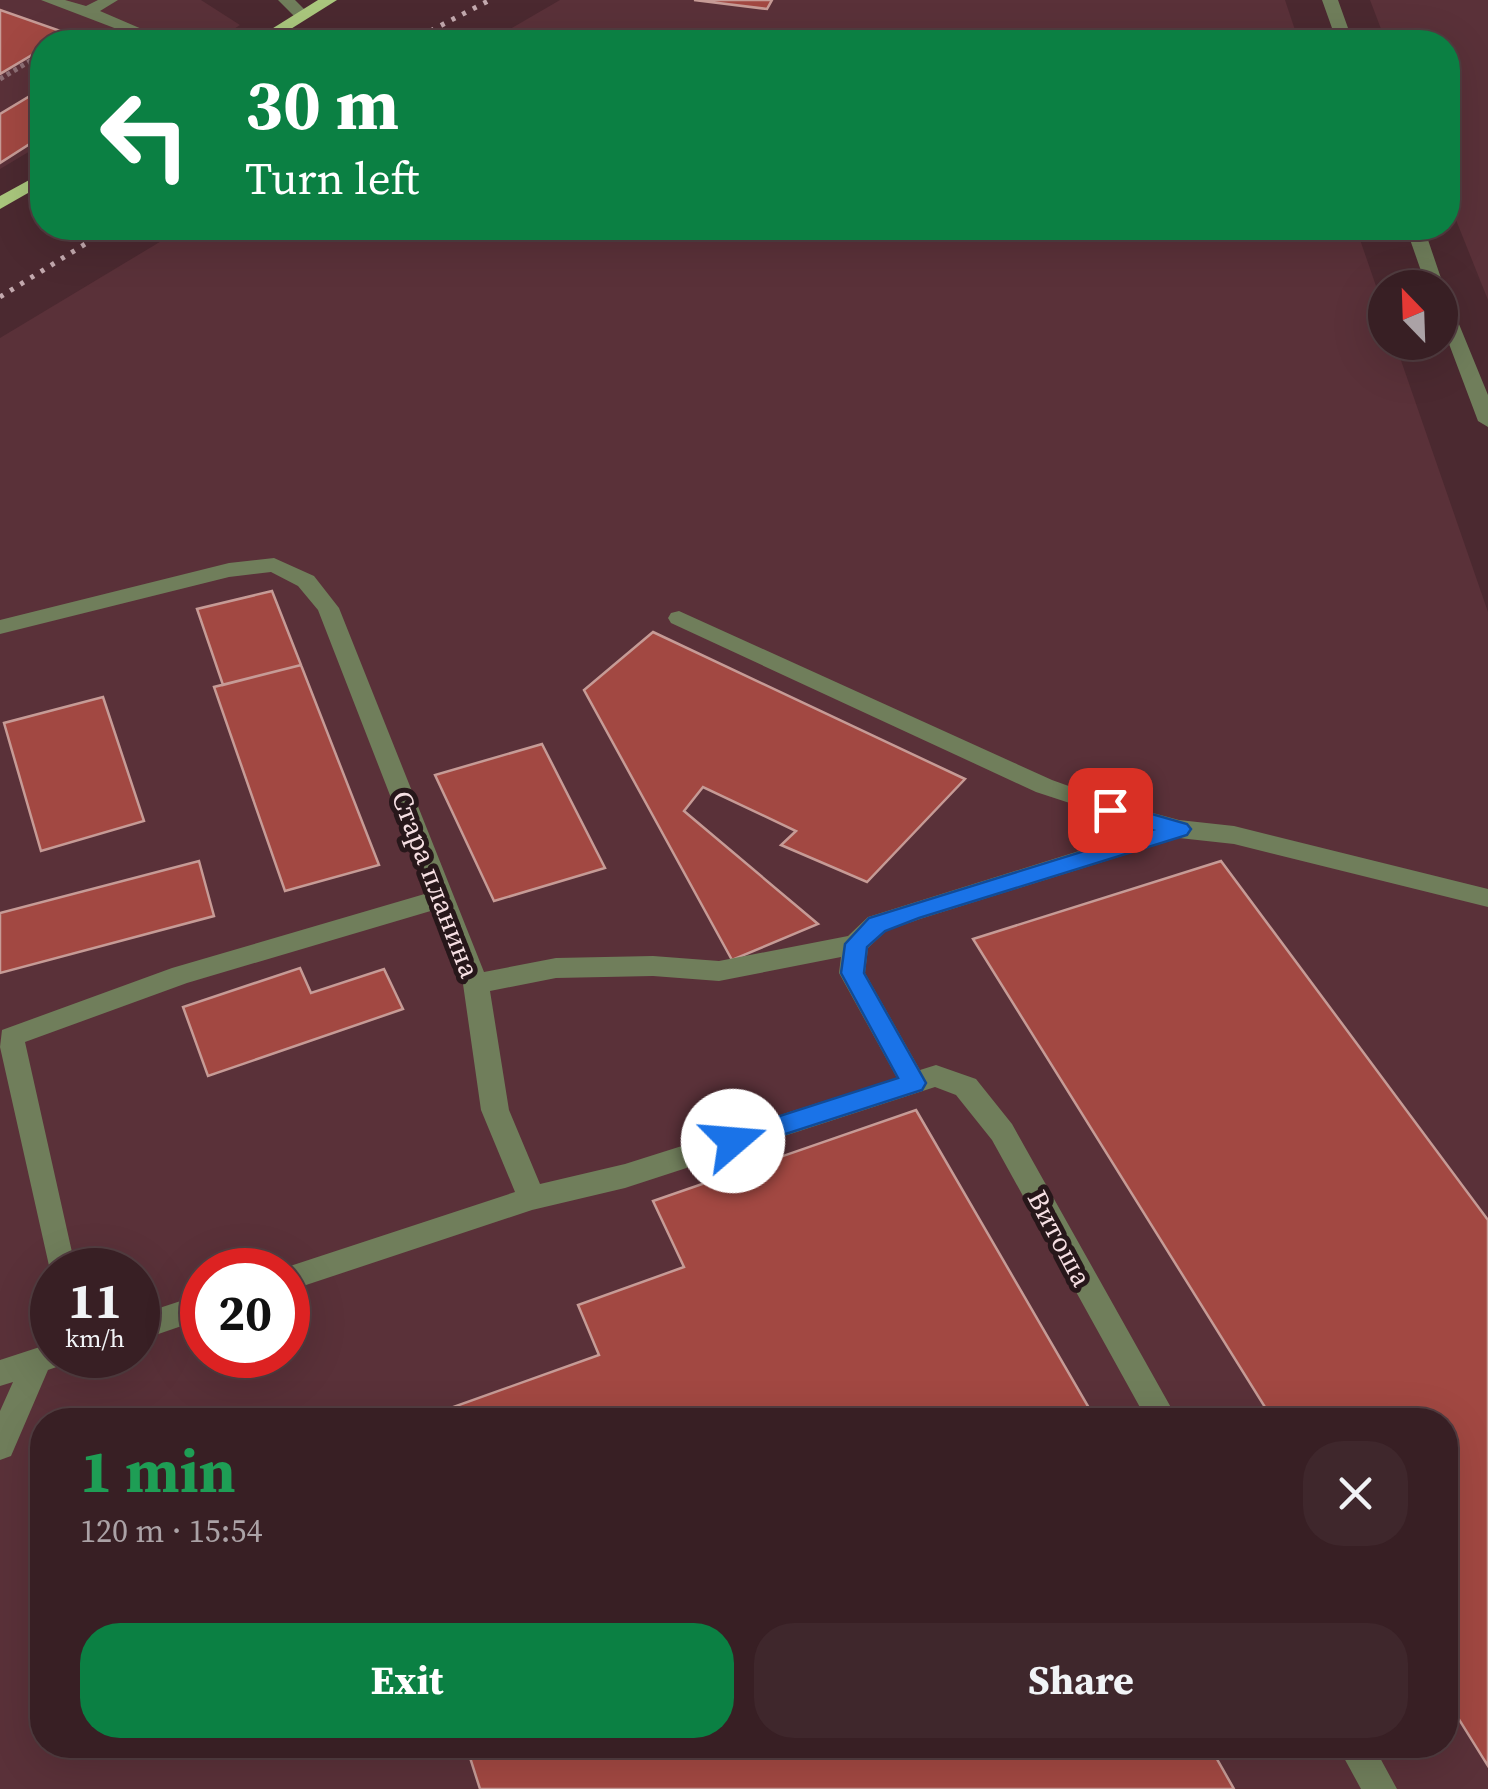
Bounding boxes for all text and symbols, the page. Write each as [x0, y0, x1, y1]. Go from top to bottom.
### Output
text: 30 m [245, 56, 399, 152]
icon: left [80, 70, 210, 200]
text: Turn left [245, 147, 419, 209]
north arrow [1368, 270, 1458, 360]
map controls [1368, 270, 1458, 360]
pin [1068, 768, 1153, 853]
icon: arrive [1083, 783, 1138, 838]
street label: Стара планина [383, 785, 489, 984]
position arrow [681, 1089, 785, 1193]
street label: Витоша [1019, 1183, 1101, 1293]
speed limit sign: 20 [180, 1248, 310, 1378]
text: 11 [68, 1266, 122, 1335]
text: km/h [65, 1321, 125, 1355]
text: 1 min [80, 1430, 236, 1512]
button: close [1303, 1441, 1408, 1546]
text: 120 m · 15:54 [80, 1509, 262, 1553]
button: Exit [80, 1623, 734, 1738]
button: Share [754, 1623, 1408, 1738]

